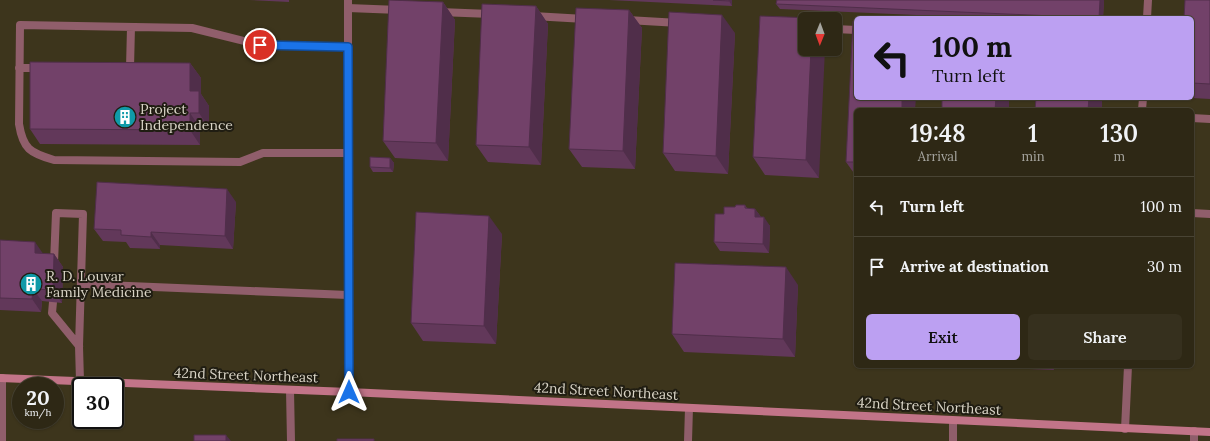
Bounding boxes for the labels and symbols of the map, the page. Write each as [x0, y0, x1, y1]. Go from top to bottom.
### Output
north arrow [798, 12, 842, 56]
pin [243, 28, 277, 62]
place label: Project Independence [140, 100, 233, 134]
building icon: Project Independence [112, 104, 138, 130]
place label: R. D. Louvar Family Medicine [46, 267, 152, 301]
building icon: R. D. Louvar Family Medicine [18, 271, 44, 297]
street label: 42nd Street Northeast [174, 363, 319, 387]
position arrow [328, 371, 370, 413]
speed limit sign: 30 [72, 377, 124, 429]
street label: 42nd Street Northeast [533, 378, 679, 404]
street label: 42nd Street Northeast [856, 393, 1002, 419]

